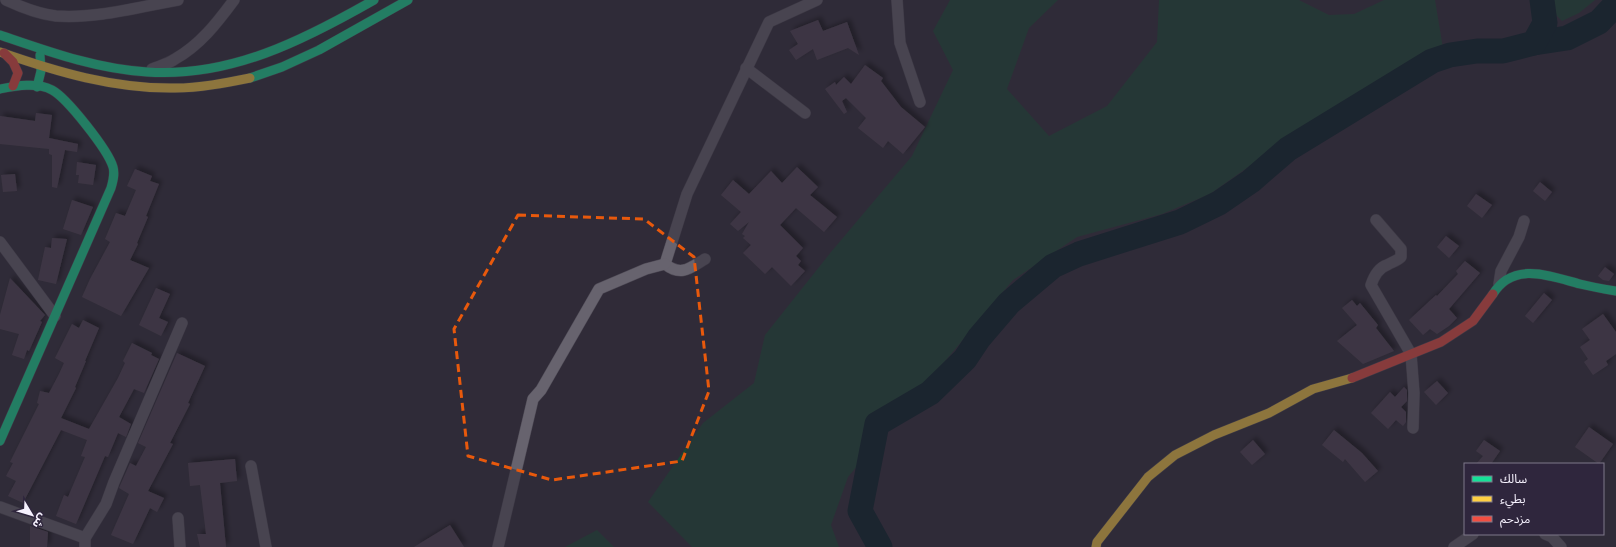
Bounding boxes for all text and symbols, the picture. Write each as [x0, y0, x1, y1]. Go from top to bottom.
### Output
legend [1464, 463, 1604, 535]
text: سالك [1500, 471, 1527, 487]
text: بطيء [1500, 491, 1526, 509]
north arrow [12, 495, 52, 535]
text: ش [29, 510, 50, 531]
text: مزدحم [1500, 511, 1530, 528]

